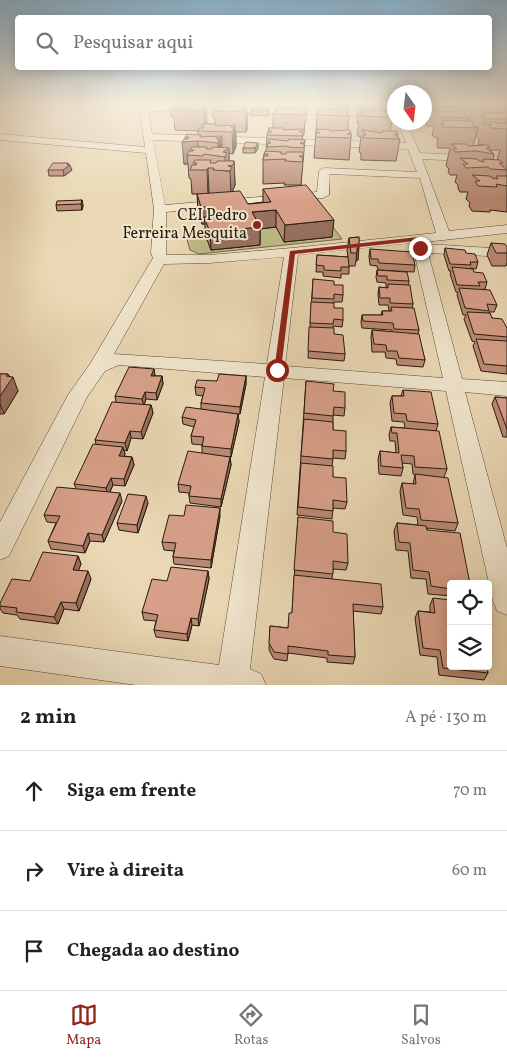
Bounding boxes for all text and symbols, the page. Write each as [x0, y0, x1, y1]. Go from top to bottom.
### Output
search box [15, 15, 492, 70]
icon: search [33, 29, 61, 57]
text: Pesquisar aqui [73, 30, 193, 56]
north arrow [387, 85, 432, 130]
place label: CEI Pedro Ferreira Mesquita [122, 205, 247, 245]
marker: CEI Pedro Ferreira Mesquita [251, 219, 263, 231]
route end [409, 237, 432, 260]
route start [266, 359, 289, 382]
map controls [447, 580, 492, 670]
button: locate [447, 580, 492, 625]
button: layers [447, 625, 492, 670]
text: 2 min [20, 703, 77, 732]
text: A pé · 130 m [405, 707, 487, 729]
icon: ahead [20, 777, 48, 805]
text: Siga em frente [67, 778, 196, 804]
text: 70 m [453, 780, 487, 802]
icon: right [20, 857, 48, 885]
text: Vire à direita [67, 858, 184, 884]
text: 60 m [452, 860, 487, 882]
icon: arrive [20, 937, 48, 965]
text: Chegada ao destino [67, 938, 239, 964]
tab: Mapa [66, 1001, 101, 1050]
tab: Rotas [234, 1001, 269, 1050]
tab: Salvos [401, 1001, 441, 1050]

